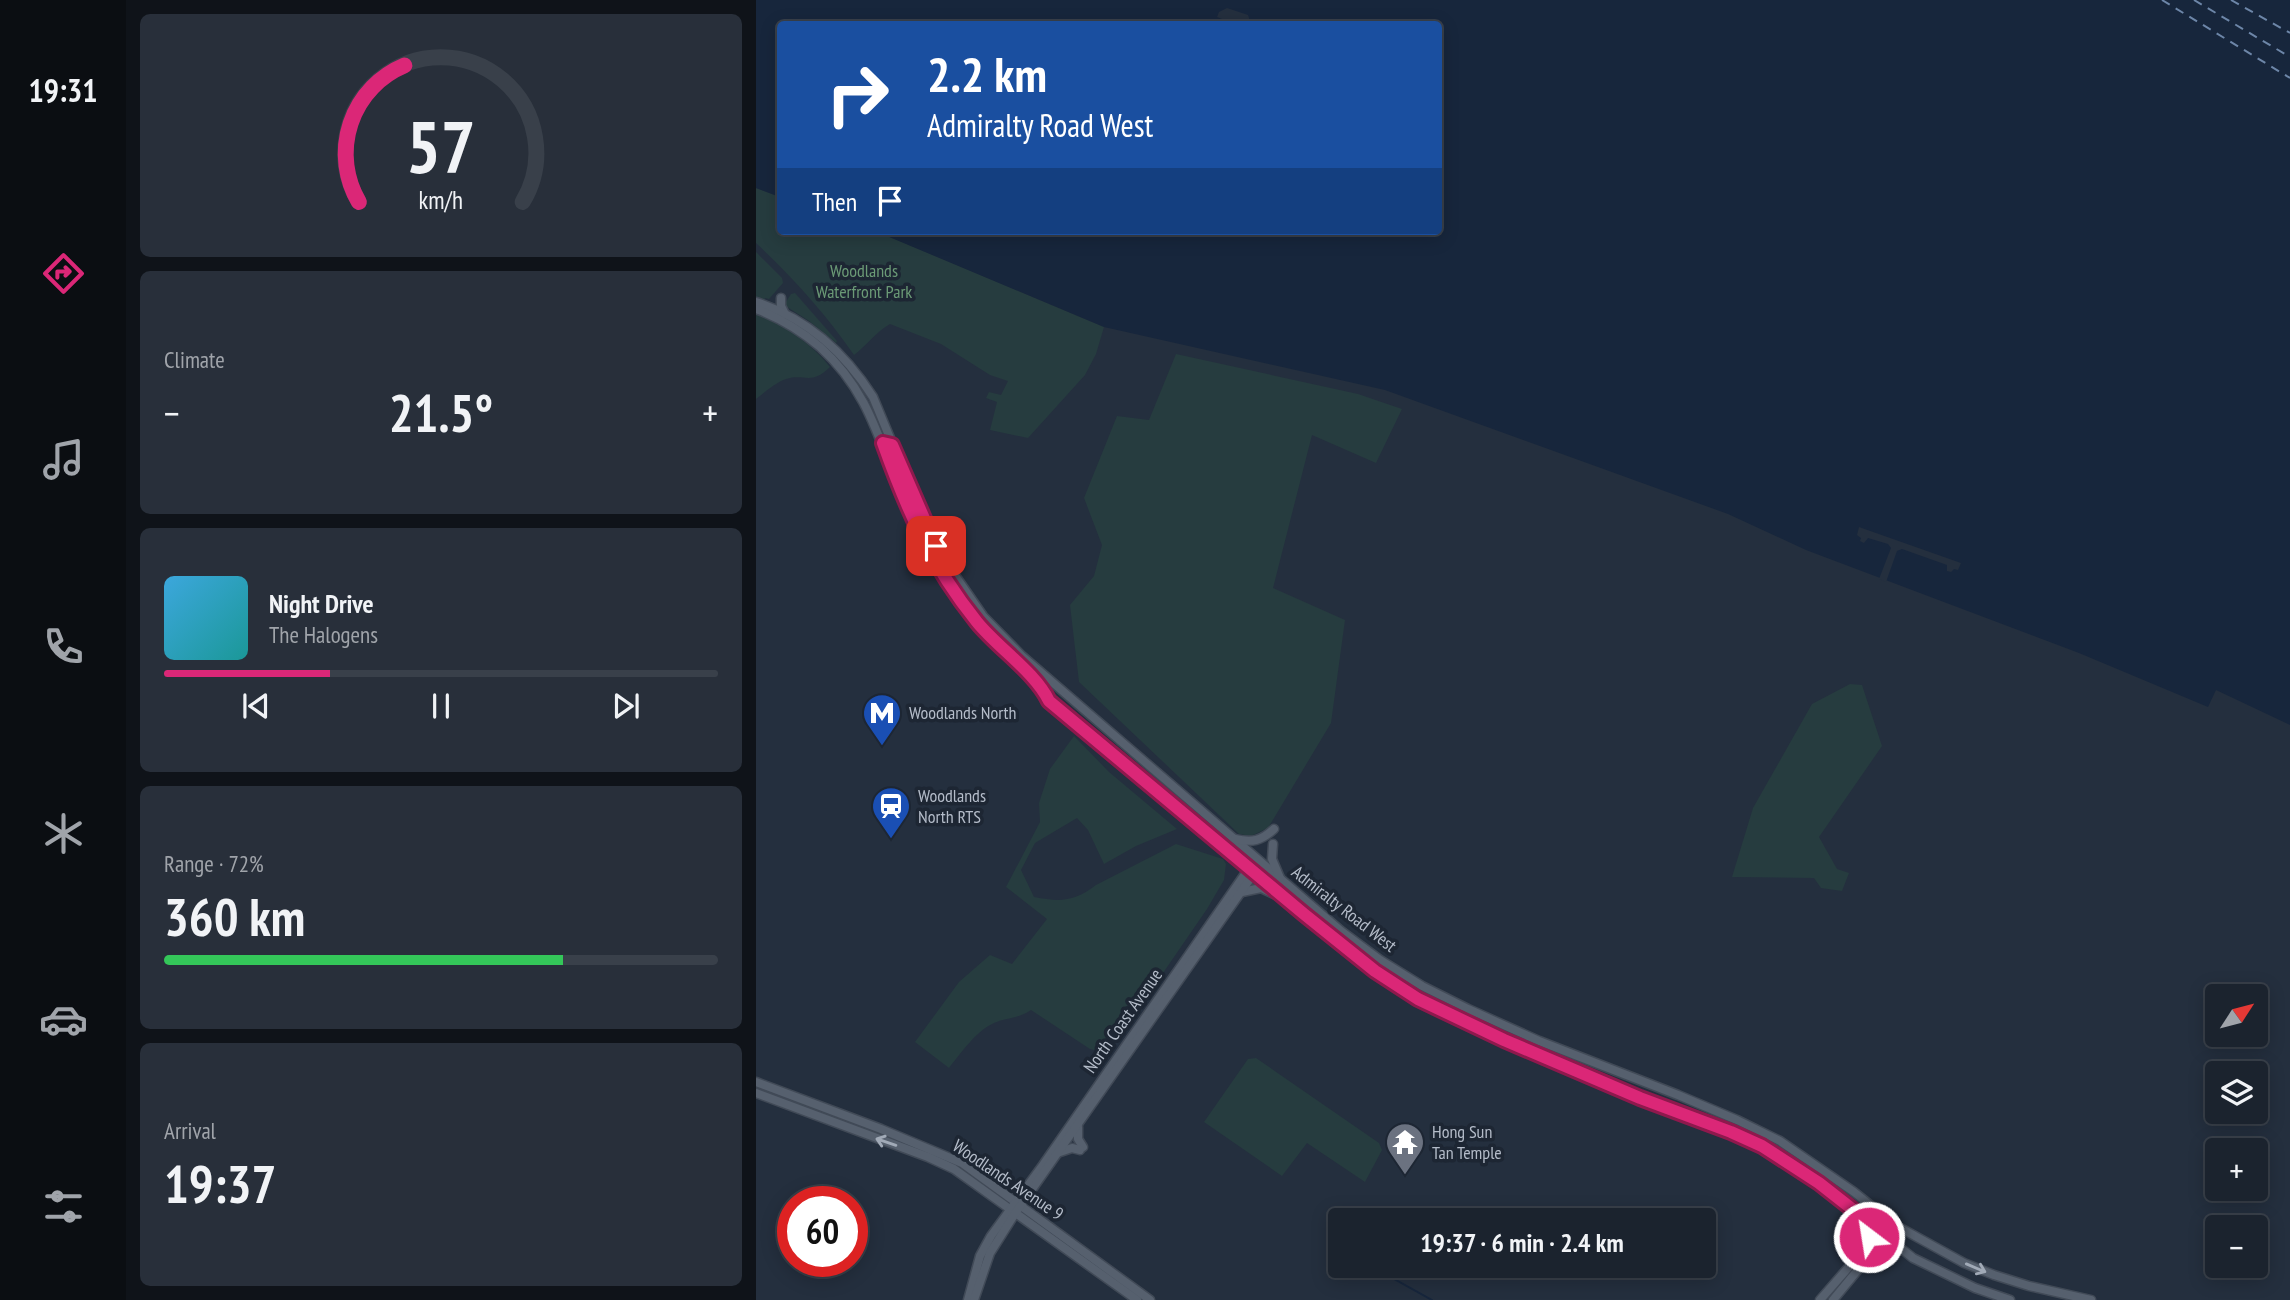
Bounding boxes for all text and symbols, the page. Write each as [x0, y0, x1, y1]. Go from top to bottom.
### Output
text: 2.2 km [927, 42, 1047, 106]
icon: right [812, 49, 903, 140]
text: 19:31 [28, 69, 98, 111]
text: 57 [406, 98, 476, 192]
text: Admiralty Road West [927, 104, 1153, 146]
icon: arrive [871, 182, 909, 220]
text: km/h [419, 183, 463, 215]
text: Then [812, 185, 857, 218]
icon: directions [39, 249, 88, 298]
park label: Woodlands Waterfront Park [816, 259, 912, 303]
text: Climate [164, 345, 225, 374]
text: 21.5° [389, 379, 493, 446]
text: − [164, 388, 180, 437]
text: + [702, 388, 718, 437]
icon: music [39, 435, 88, 484]
pin [906, 516, 966, 576]
icon: arrive [917, 527, 955, 565]
text: Night Drive [269, 587, 374, 620]
text: The Halogens [269, 620, 378, 649]
icon: phone [39, 622, 88, 671]
icon: previous [237, 687, 275, 725]
icon: pause [422, 687, 460, 725]
icon: next [607, 687, 645, 725]
metro station icon: Woodlands North [861, 692, 903, 747]
place label: Woodlands North [909, 701, 1016, 724]
place label: Woodlands North RTS [918, 784, 986, 828]
station icon: Woodlands North RTS [870, 785, 912, 840]
icon: climate [39, 809, 88, 858]
text: Range · 72% [164, 849, 264, 878]
street label: Admiralty Road West [1287, 860, 1402, 957]
text: 360 km [164, 883, 305, 950]
street label: North Coast Avenue [1078, 964, 1167, 1077]
north arrow [2205, 984, 2268, 1046]
map controls [2205, 984, 2268, 1278]
icon: car [39, 995, 88, 1044]
button: layers [2205, 1061, 2268, 1124]
text: Arrival [164, 1116, 216, 1145]
place label: Hong Sun Tan Temple [1432, 1120, 1502, 1164]
temple icon: Hong Sun Tan Temple [1384, 1121, 1426, 1176]
street label: Woodlands Avenue 9 [948, 1134, 1068, 1225]
one-way arrow [876, 1135, 898, 1147]
button: + [2205, 1138, 2268, 1201]
text: 19:37 [164, 1150, 276, 1217]
icon: filters [39, 1182, 88, 1231]
speed limit sign: 60 [777, 1186, 868, 1277]
position arrow [1832, 1200, 1906, 1274]
button: − [2205, 1215, 2268, 1278]
text: 19:37 · 6 min · 2.4 km [1420, 1226, 1624, 1259]
one-way arrow [1965, 1262, 1986, 1275]

